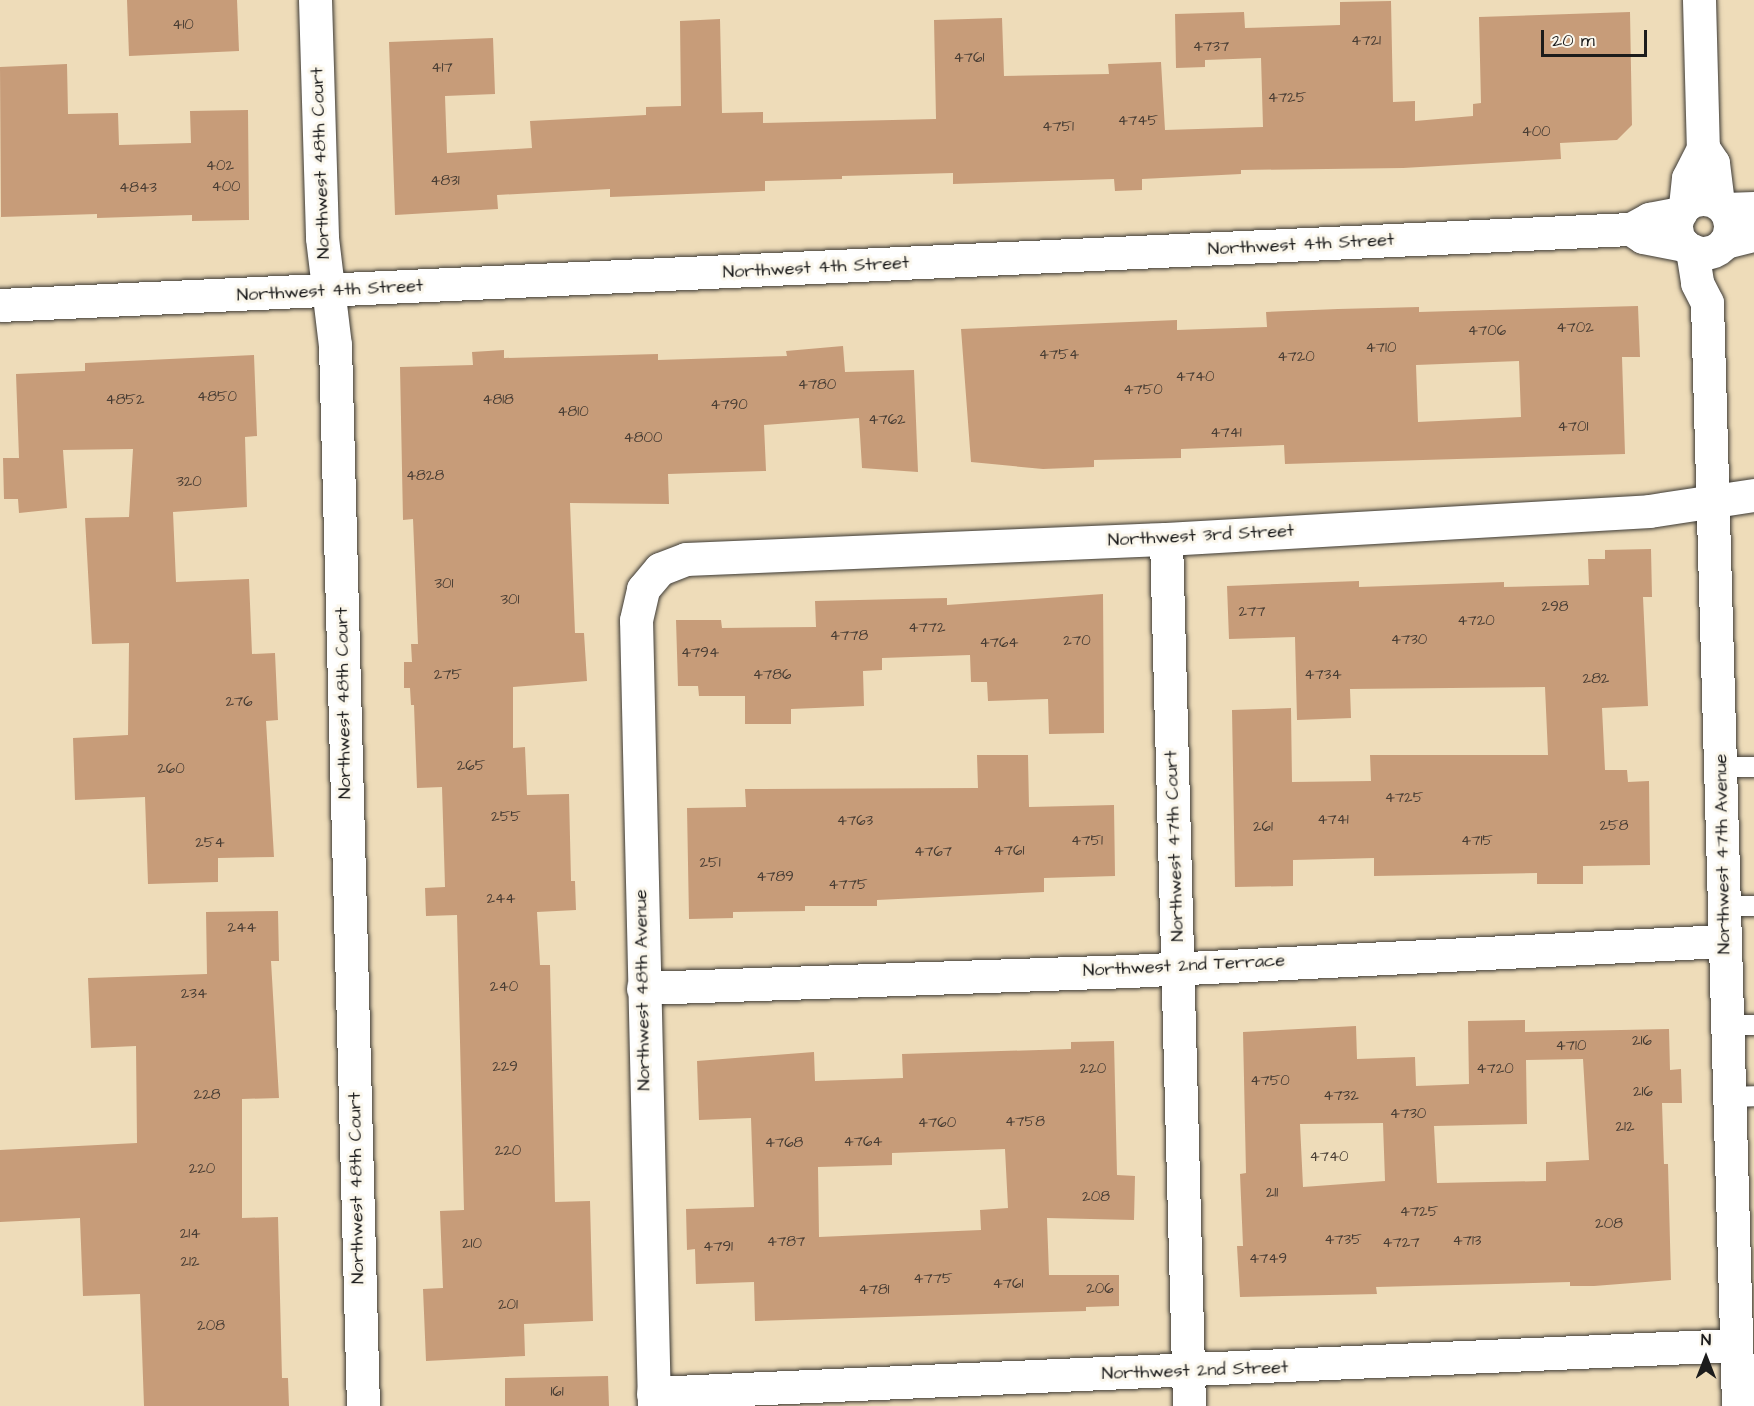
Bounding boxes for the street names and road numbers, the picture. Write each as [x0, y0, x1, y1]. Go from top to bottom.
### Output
street label: Northwest 48th Court [307, 67, 335, 259]
street label: Northwest 4th Street [1207, 229, 1395, 261]
street label: Northwest 4th Street [722, 252, 910, 284]
street label: Northwest 4th Street [236, 275, 424, 307]
street label: Northwest 3rd Street [1107, 520, 1295, 552]
street label: Northwest 48th Court [332, 607, 356, 799]
street label: Northwest 47th Court [1161, 750, 1189, 942]
street label: Northwest 47th Avenue [1710, 754, 1736, 954]
street label: Northwest 48th Avenue [630, 889, 656, 1091]
street label: Northwest 2nd Terrace [1082, 950, 1286, 982]
street label: Northwest 48th Court [345, 1092, 369, 1284]
street label: Northwest 2nd Street [1101, 1357, 1289, 1385]

